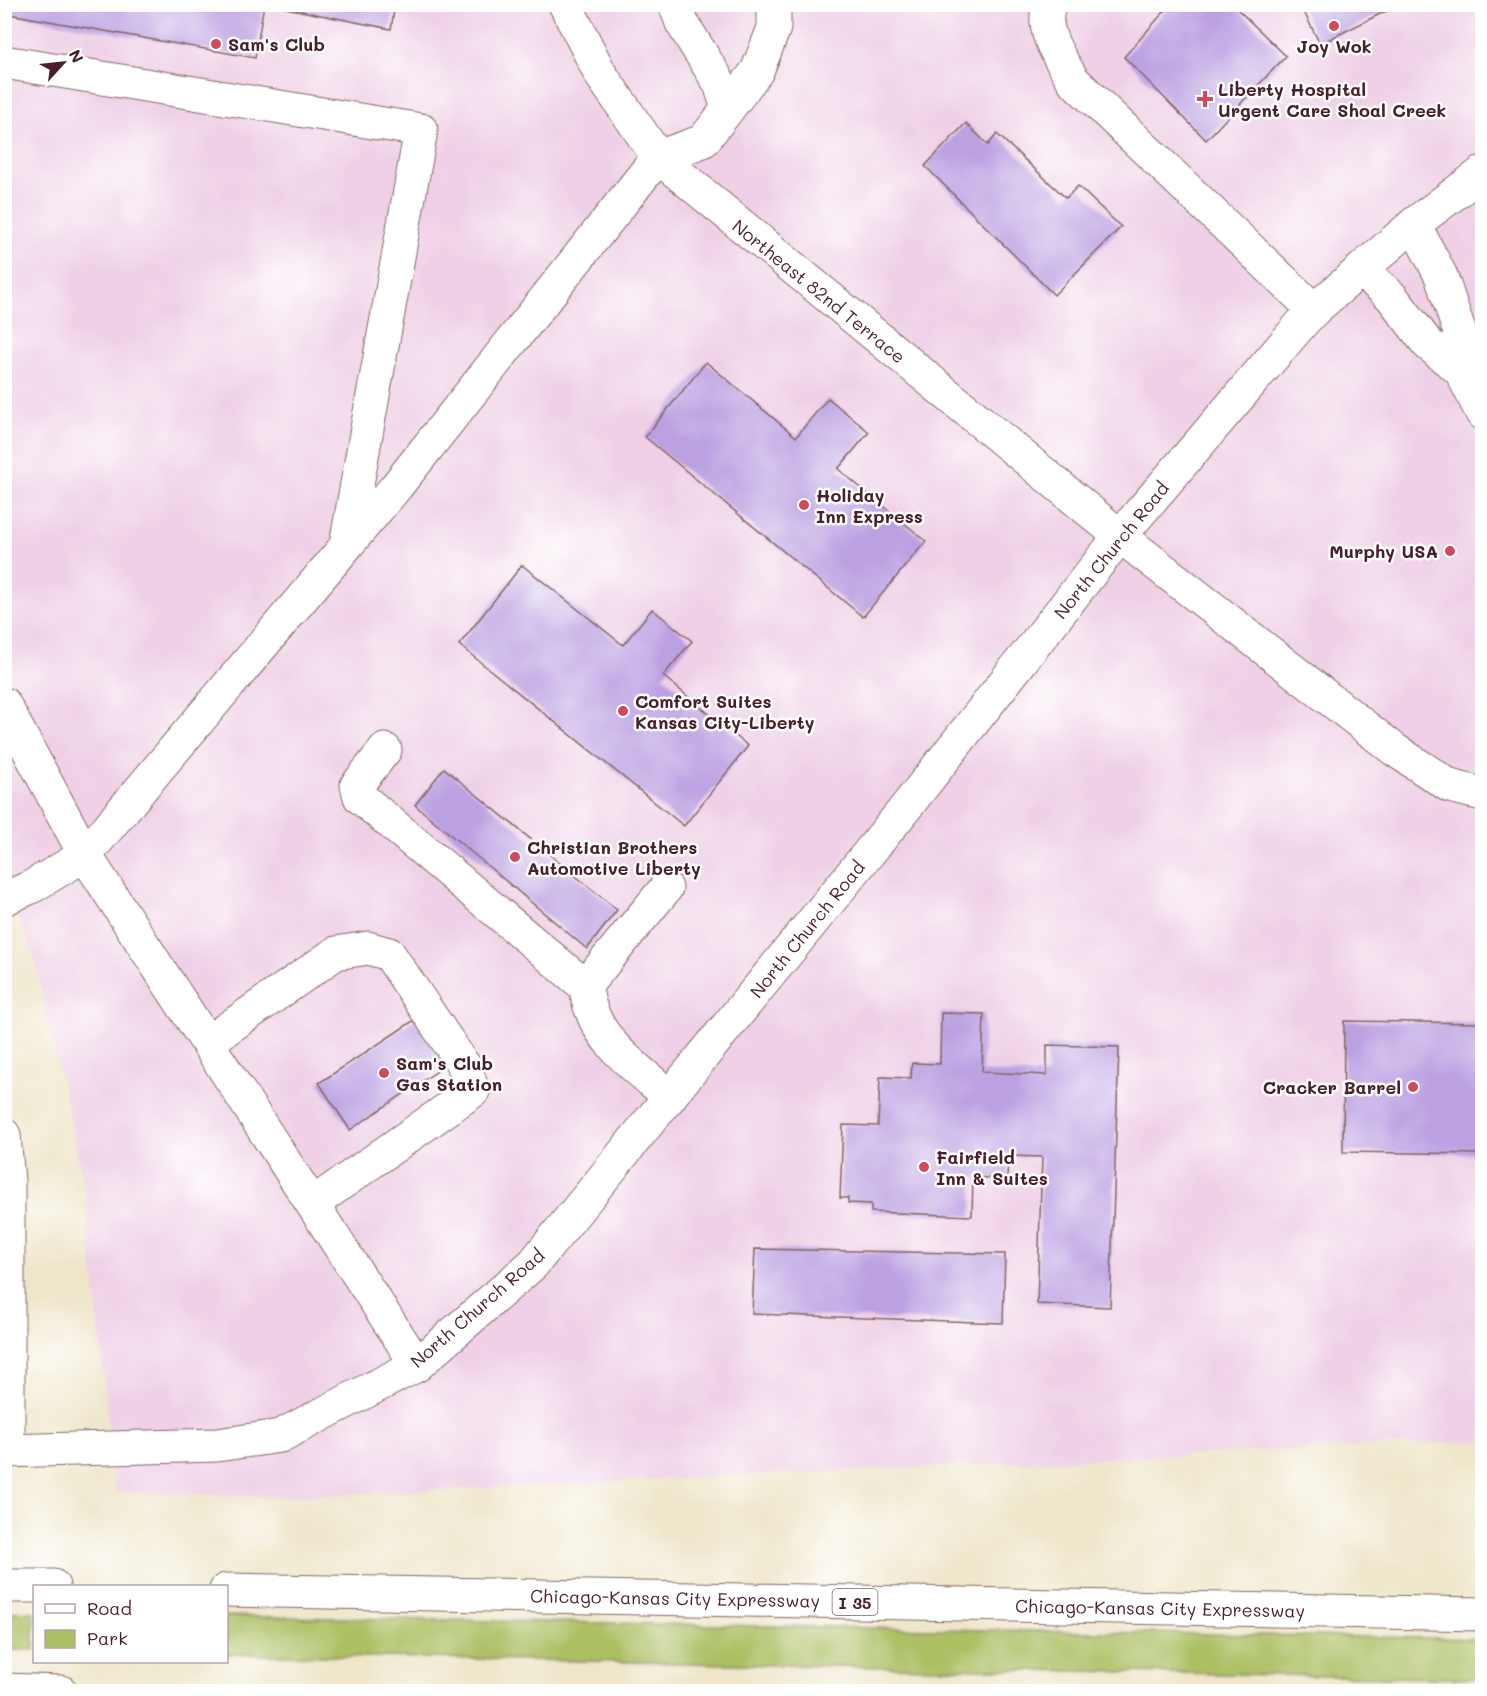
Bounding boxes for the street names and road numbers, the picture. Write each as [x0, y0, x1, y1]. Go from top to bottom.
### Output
street label: Northeast 82nd Terrace [727, 214, 911, 368]
street label: North Church Road [1048, 476, 1174, 624]
street label: North Church Road [744, 855, 870, 1003]
street label: North Church Road [405, 1243, 549, 1373]
street label: Chicago-Kansas City Expressway [530, 1583, 820, 1613]
road number: I 35 [832, 1589, 878, 1615]
street label: Chicago-Kansas City Expressway [1015, 1593, 1305, 1623]

